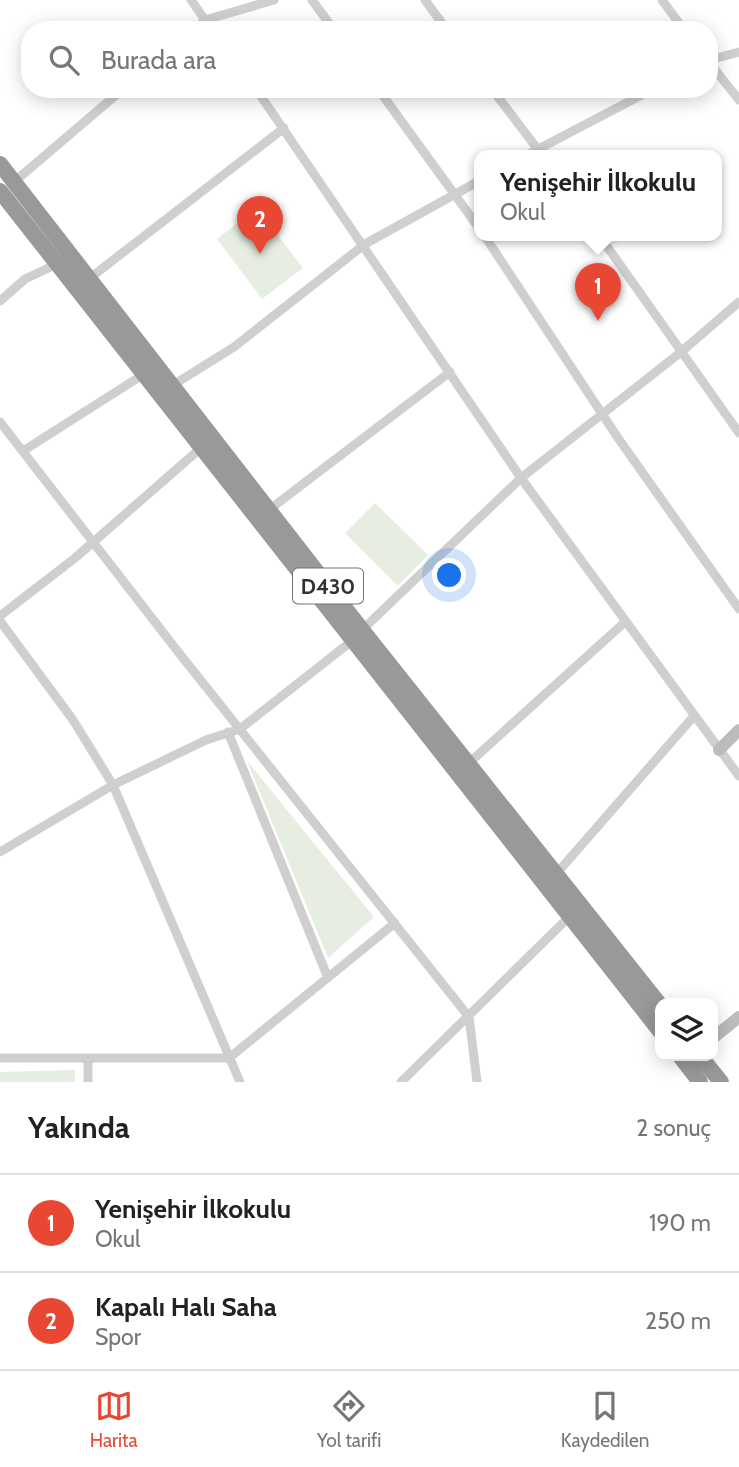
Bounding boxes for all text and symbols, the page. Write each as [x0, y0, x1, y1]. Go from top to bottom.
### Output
search box [21, 21, 718, 98]
icon: search [45, 41, 83, 79]
text: Burada ara [101, 44, 216, 76]
popup [474, 150, 722, 241]
text: Yenişehir İlkokulu [500, 166, 696, 198]
pin: 2 [237, 196, 283, 254]
text: Okul [500, 198, 545, 226]
pin: 1 [575, 263, 621, 321]
your location [432, 558, 466, 592]
road number: D430 [293, 568, 363, 604]
map controls [655, 998, 718, 1061]
button: layers [655, 998, 718, 1061]
text: Yakında [28, 1109, 130, 1146]
text: 2 sonuç [636, 1114, 711, 1142]
text: Yenişehir İlkokulu [95, 1193, 291, 1225]
text: 1 [47, 1209, 55, 1237]
text: 190 m [649, 1209, 711, 1237]
text: Okul [95, 1225, 140, 1253]
text: Kapalı Halı Saha [95, 1291, 277, 1323]
text: 2 [45, 1307, 57, 1335]
text: 250 m [645, 1307, 711, 1335]
text: Spor [95, 1323, 141, 1351]
tab: Harita [90, 1387, 138, 1452]
tab: Yol tarifi [317, 1387, 381, 1452]
tab: Kaydedilen [561, 1387, 649, 1452]

